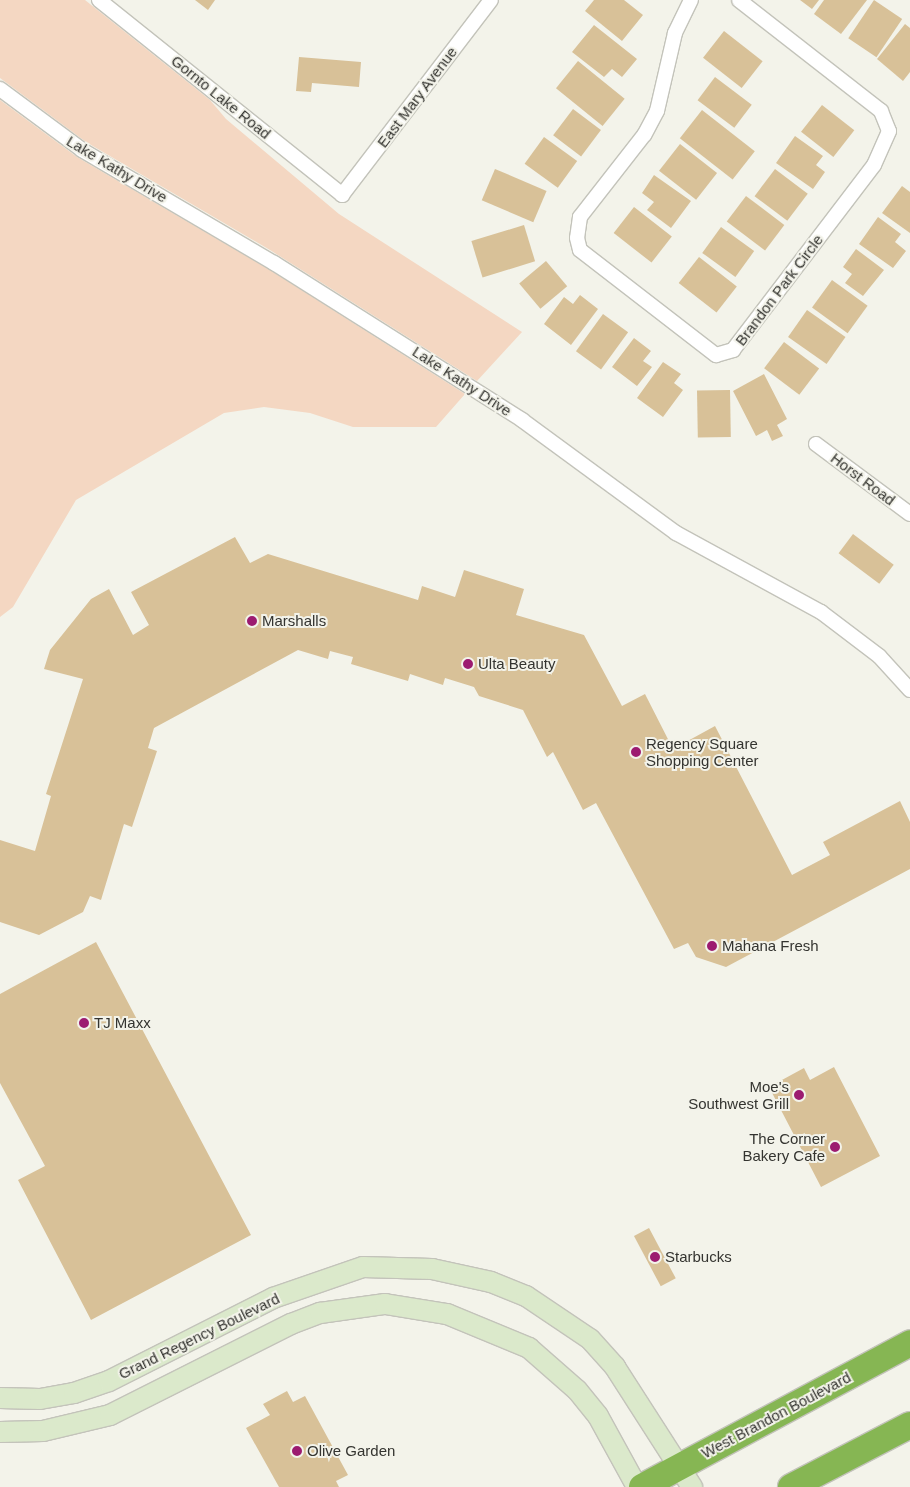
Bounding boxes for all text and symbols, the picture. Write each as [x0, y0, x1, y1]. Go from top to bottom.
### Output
street label: East Mary Avenue [373, 43, 461, 151]
street label: Gornto Lake Road [168, 51, 274, 143]
street label: Lake Kathy Drive [63, 132, 171, 206]
street label: Brandon Park Circle [731, 231, 827, 349]
street label: Lake Kathy Drive [409, 342, 515, 420]
street label: Horst Road [827, 449, 899, 509]
place label: Marshalls [262, 612, 326, 630]
marker: Marshalls [246, 615, 258, 627]
place label: Ulta Beauty [478, 655, 556, 673]
marker: Ulta Beauty [462, 658, 474, 670]
place label: Regency Square Shopping Center [646, 734, 759, 769]
marker: Regency Square Shopping Center [630, 746, 642, 758]
place label: Mahana Fresh [722, 937, 819, 955]
marker: Mahana Fresh [706, 940, 718, 952]
place label: TJ Maxx [94, 1014, 151, 1032]
marker: TJ Maxx [78, 1017, 90, 1029]
place label: Moe's Southwest Grill [688, 1077, 789, 1112]
marker: Moe's Southwest Grill [793, 1089, 805, 1101]
place label: The Corner Bakery Cafe [742, 1129, 825, 1164]
marker: The Corner Bakery Cafe [829, 1141, 841, 1153]
place label: Starbucks [665, 1248, 732, 1266]
marker: Starbucks [649, 1251, 661, 1263]
street label: Grand Regency Boulevard [116, 1289, 282, 1383]
street label: West Brandon Boulevard [698, 1368, 854, 1462]
place label: Olive Garden [307, 1442, 395, 1460]
marker: Olive Garden [291, 1445, 303, 1457]

